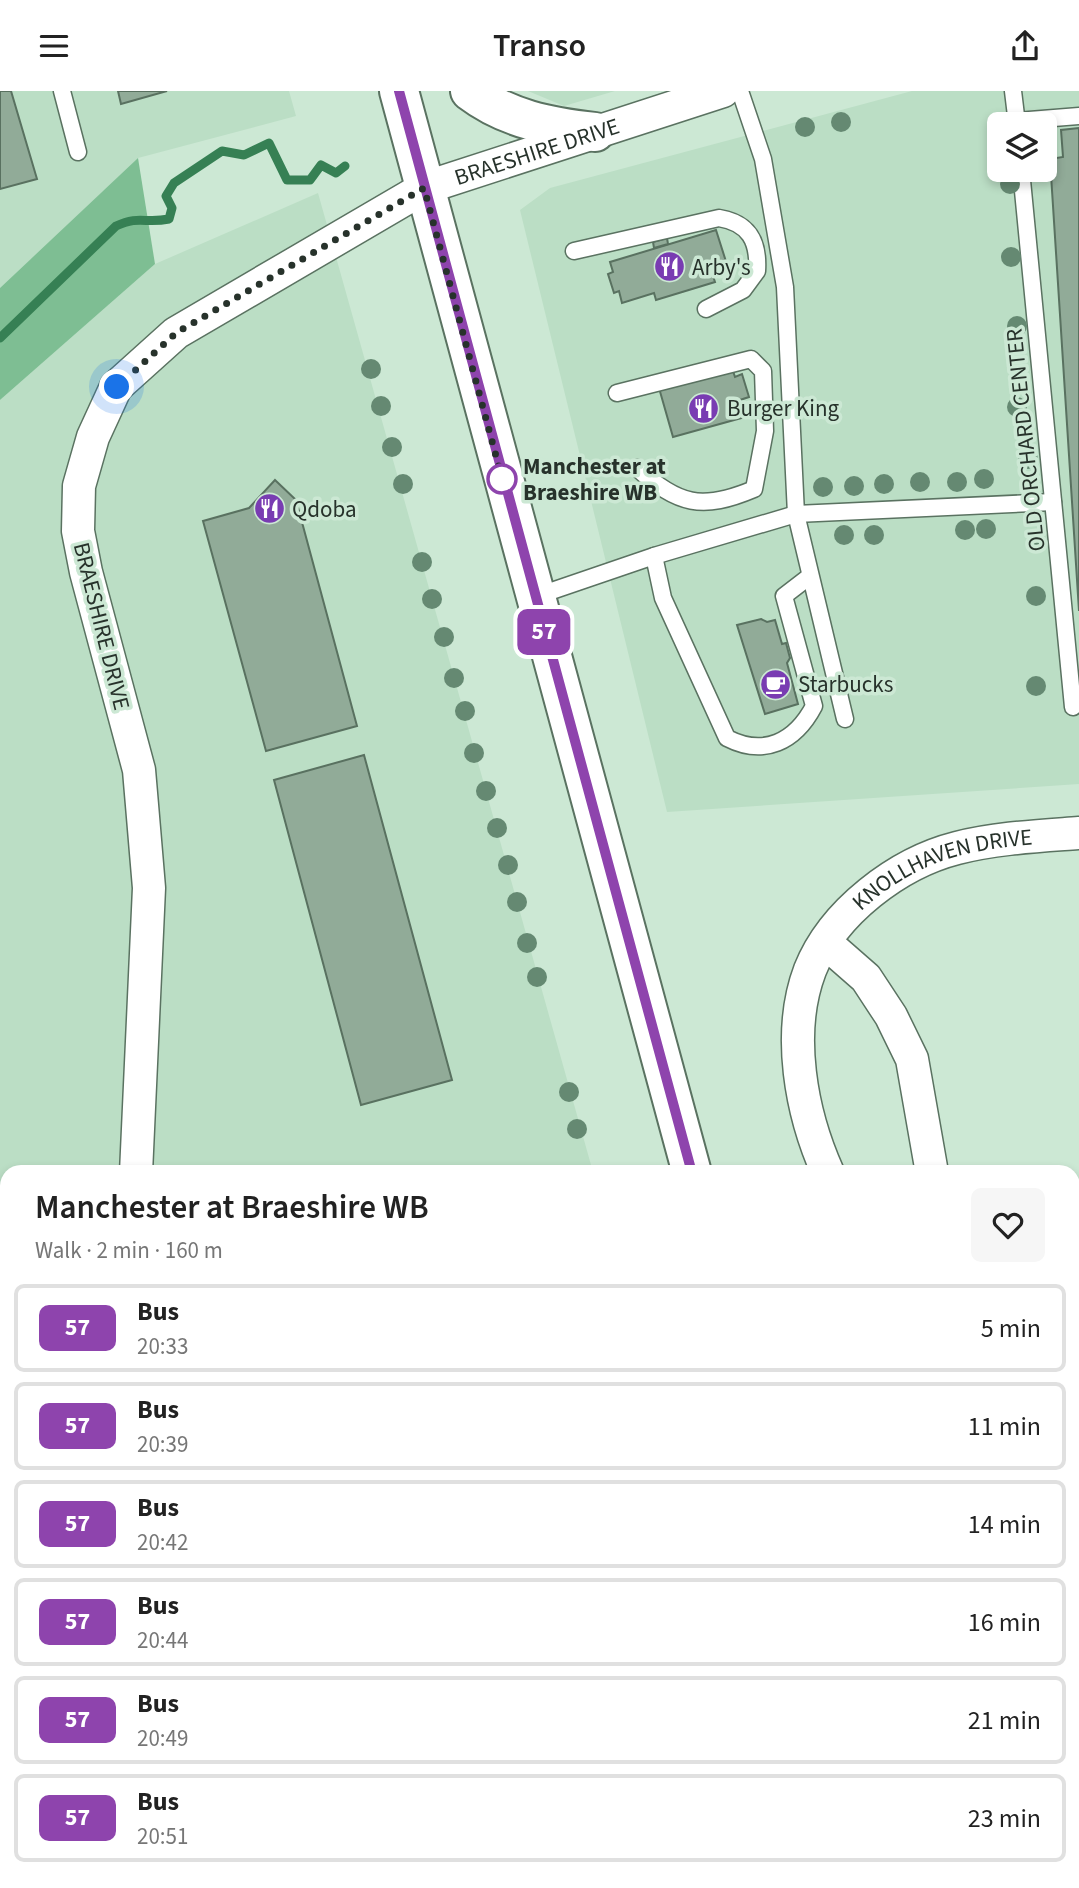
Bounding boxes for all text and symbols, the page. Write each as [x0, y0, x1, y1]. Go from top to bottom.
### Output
text: Transo [493, 23, 586, 69]
icon: menu [35, 27, 73, 65]
icon: share [1006, 27, 1044, 65]
street label: BRAESHIRE DRIVE [450, 110, 624, 194]
map controls [987, 112, 1057, 182]
button: layers [987, 112, 1057, 182]
restaurant icon: Arby's [652, 250, 686, 284]
place label: Arby's [692, 251, 751, 284]
street label: OLD ORCHARD CENTER [997, 327, 1054, 553]
your location [99, 369, 134, 404]
restaurant icon: Burger King [687, 391, 721, 425]
place label: Burger King [727, 392, 840, 425]
place label: Manchester at Braeshire WB [523, 450, 666, 509]
marker: Manchester at Braeshire WB [487, 464, 517, 494]
restaurant icon: Qdoba [252, 492, 286, 526]
place label: Qdoba [292, 493, 357, 526]
street label: BRAESHIRE DRIVE [65, 539, 138, 713]
line badge: 57 [512, 609, 576, 655]
text: 57 [531, 614, 557, 649]
cafe icon: Starbucks [758, 667, 792, 701]
place label: Starbucks [798, 668, 893, 701]
street label: KNOLLHAVEN DRIVE [845, 821, 1034, 918]
text: Manchester at Braeshire WB [35, 1184, 429, 1231]
button: heart [971, 1188, 1045, 1262]
text: Walk · 2 min · 160 m [35, 1234, 223, 1267]
text: Bus [137, 1293, 179, 1330]
text: 57 [65, 1310, 90, 1345]
text: 5 min [981, 1310, 1041, 1347]
text: 20:33 [137, 1330, 188, 1363]
text: Bus [137, 1391, 179, 1428]
text: 57 [65, 1408, 90, 1443]
text: 11 min [968, 1408, 1041, 1445]
text: 20:39 [137, 1428, 188, 1461]
text: Bus [137, 1489, 179, 1526]
text: 57 [65, 1506, 90, 1541]
text: 14 min [968, 1506, 1041, 1543]
text: 20:42 [137, 1526, 188, 1559]
text: Bus [137, 1587, 179, 1624]
text: 57 [65, 1604, 90, 1639]
text: 16 min [968, 1604, 1041, 1641]
text: 20:44 [137, 1624, 188, 1657]
text: Bus [137, 1685, 179, 1722]
text: 57 [65, 1702, 90, 1737]
text: 21 min [968, 1702, 1041, 1739]
text: 20:49 [137, 1722, 188, 1755]
text: Bus [137, 1783, 179, 1820]
text: 57 [65, 1800, 90, 1835]
text: 23 min [968, 1800, 1041, 1837]
text: 20:51 [137, 1820, 188, 1853]

